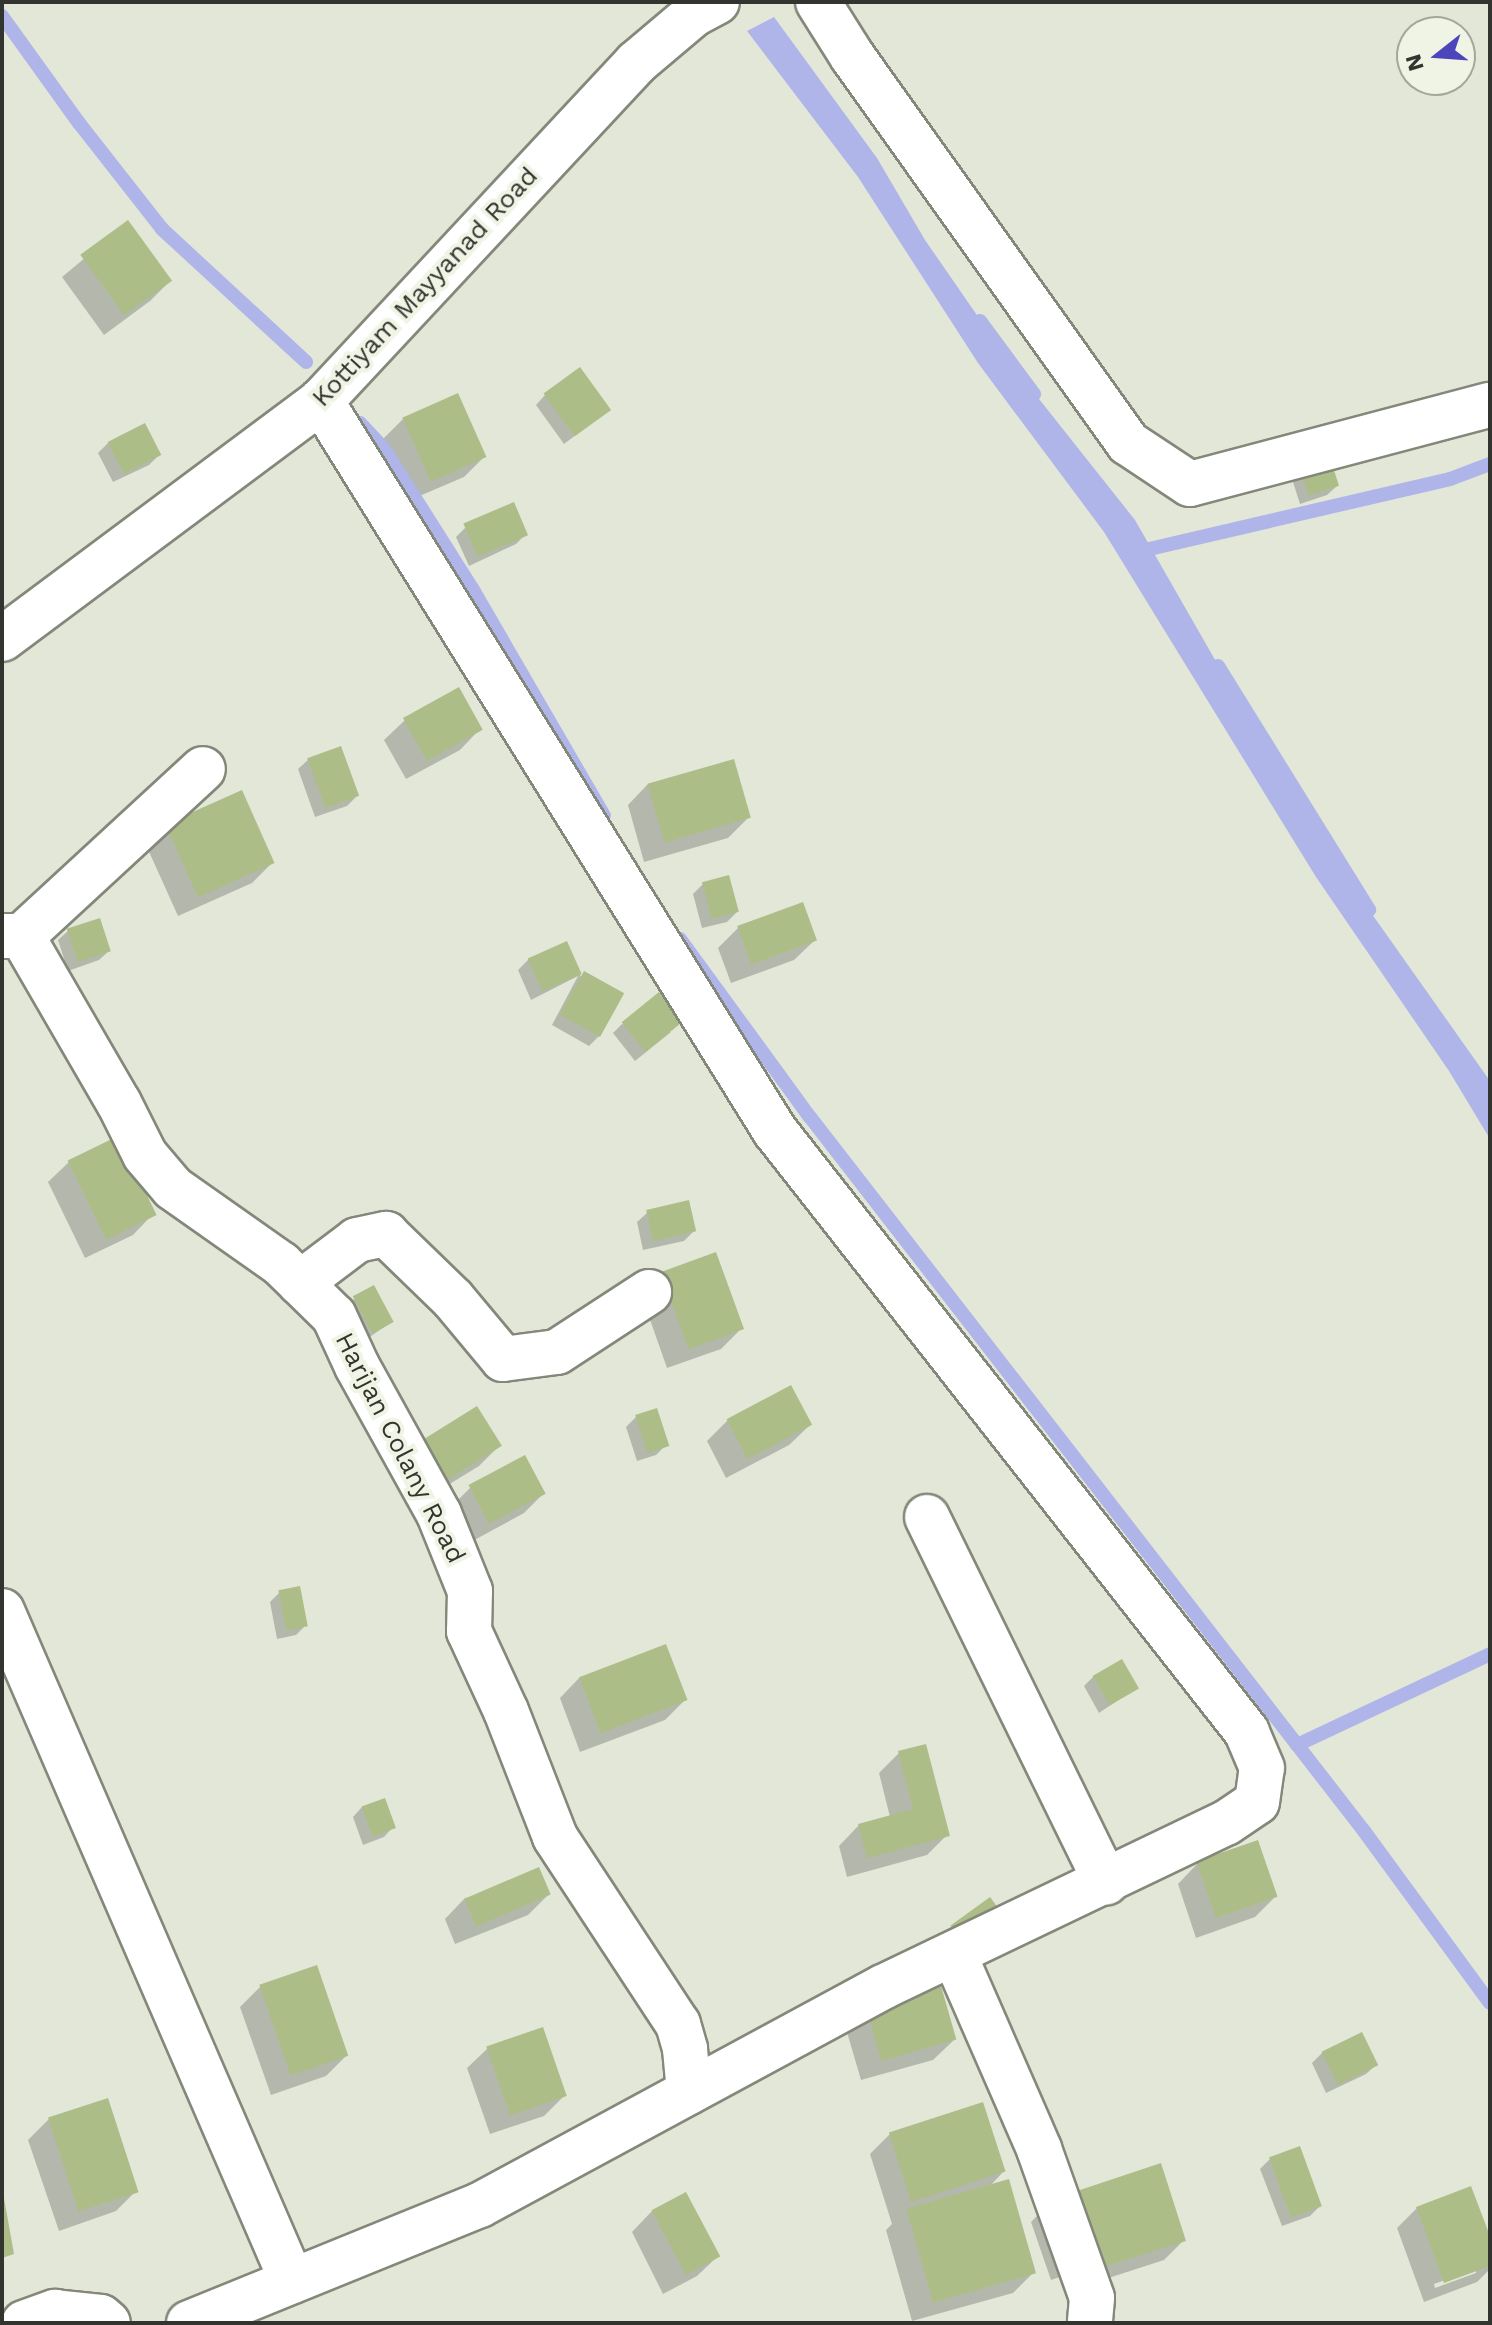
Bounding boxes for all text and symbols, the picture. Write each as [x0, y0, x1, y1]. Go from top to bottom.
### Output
north arrow [1396, 16, 1476, 96]
text: N [1400, 51, 1429, 74]
street label: Kottiyam Mayyanad Road [306, 161, 544, 413]
street label: Harijan Colany Road [328, 1327, 472, 1569]

